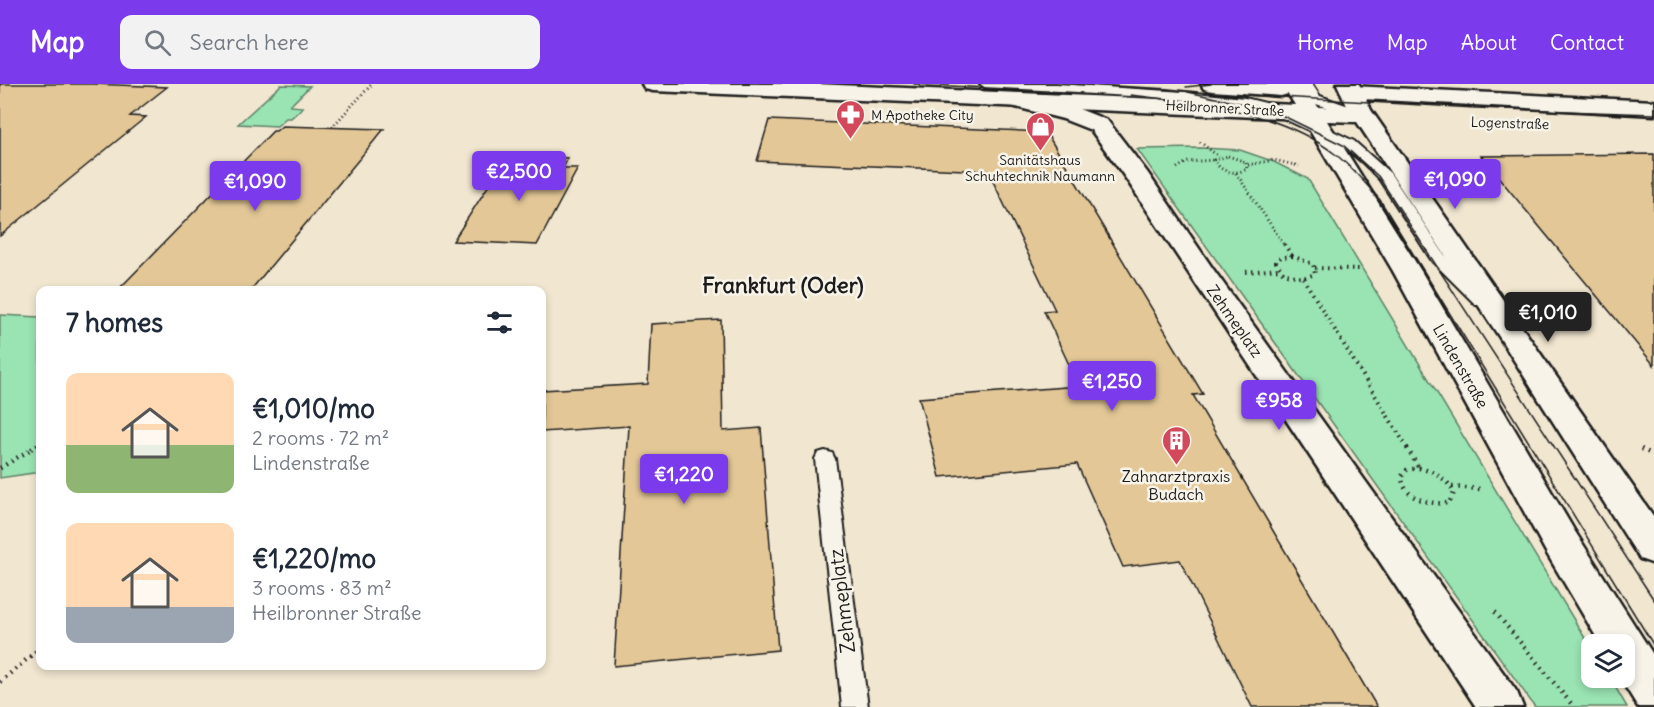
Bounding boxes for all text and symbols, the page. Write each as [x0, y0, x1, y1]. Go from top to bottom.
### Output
search box [120, 15, 540, 69]
text: Map [30, 24, 84, 60]
icon: search [141, 26, 174, 59]
text: Search here [189, 28, 309, 56]
text: Home [1297, 29, 1354, 56]
text: Map [1387, 29, 1428, 56]
text: About [1461, 29, 1517, 56]
text: Contact [1550, 29, 1624, 56]
street label: Heilbronner Straße [1165, 96, 1285, 120]
pharmacy icon: M Apotheke City [834, 99, 866, 141]
place label: M Apotheke City [871, 106, 974, 124]
shop icon: Sanitätshaus Schuhtechnik Naumann [1024, 110, 1056, 152]
street label: Logenstraße [1470, 113, 1550, 133]
pin: €2,500 [470, 151, 568, 202]
place label: Sanitätshaus Schuhtechnik Naumann [965, 151, 1115, 185]
text: €2,500 [486, 158, 552, 183]
pin: €1,090 [1406, 159, 1504, 210]
pin: €1,090 [206, 161, 304, 212]
text: €1,090 [1424, 166, 1486, 191]
text: €1,090 [224, 168, 286, 193]
district label: Frankfurt (Oder) [702, 271, 864, 299]
street label: Zehmeplatz [1203, 281, 1267, 361]
pin: €1,010 [1499, 292, 1597, 343]
text: €1,010 [1518, 299, 1578, 324]
text: 7 homes [66, 306, 163, 339]
icon: filters [483, 306, 516, 339]
street label: Lindenstraße [1429, 320, 1493, 412]
pin: €1,250 [1063, 361, 1161, 412]
text: €1,250 [1082, 368, 1142, 393]
pin: €958 [1243, 380, 1315, 431]
text: €958 [1255, 387, 1303, 412]
text: €1,010/mo [252, 392, 375, 425]
icon: home [114, 397, 186, 469]
building icon: Zahnarztpraxis Budach [1160, 424, 1192, 466]
text: 2 rooms · 72 m² [252, 425, 389, 450]
text: Lindenstraße [252, 450, 370, 475]
pin: €1,220 [635, 454, 733, 505]
text: €1,220 [654, 461, 714, 486]
place label: Zahnarztpraxis Budach [1122, 466, 1230, 504]
text: €1,220/mo [252, 542, 376, 575]
icon: home [114, 547, 186, 619]
street label: Zehmeplatz [823, 547, 860, 655]
text: 3 rooms · 83 m² [252, 575, 392, 600]
text: Heilbronner Straße [252, 600, 422, 625]
map controls [1581, 634, 1635, 688]
button: layers [1581, 634, 1635, 688]

